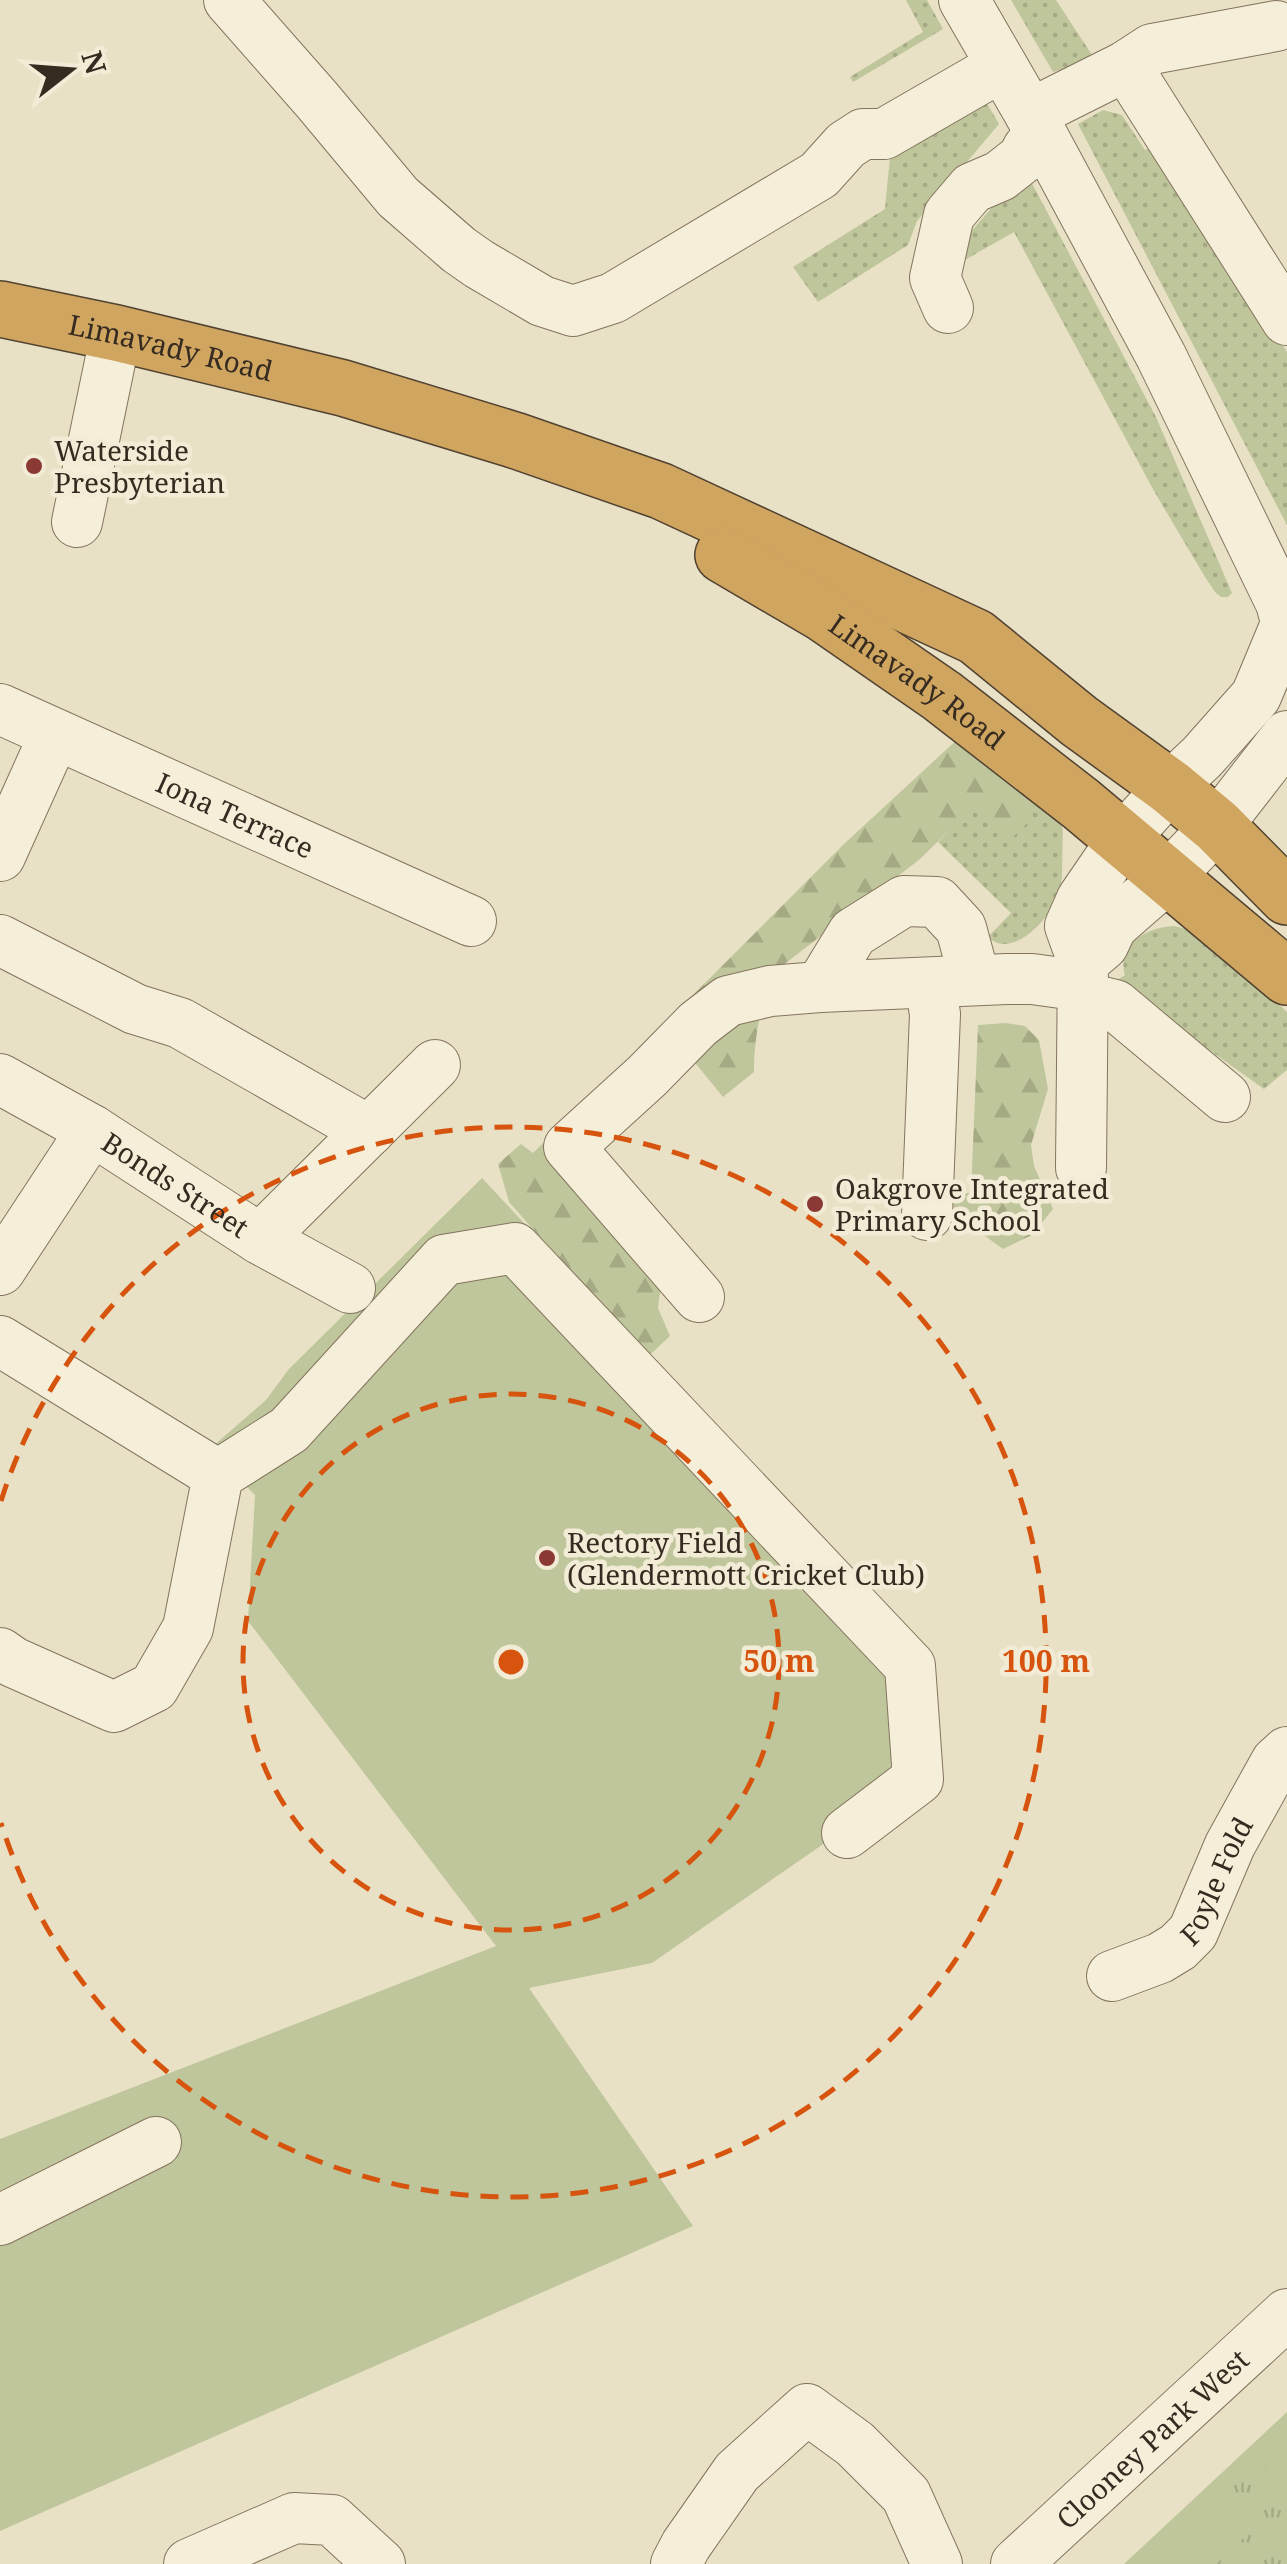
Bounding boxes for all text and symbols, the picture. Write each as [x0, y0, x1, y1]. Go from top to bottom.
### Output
north arrow [20, 20, 120, 120]
text: N [73, 46, 116, 79]
street label: Limavady Road [65, 305, 277, 389]
place label: Waterside Presbyterian [54, 431, 225, 501]
marker: Waterside Presbyterian [23, 455, 45, 477]
street label: Limavady Road [822, 605, 1013, 757]
street label: Iona Terrace [151, 763, 320, 867]
street label: Bonds Street [95, 1123, 257, 1246]
place label: Oakgrove Integrated Primary School [835, 1169, 1109, 1239]
marker: Oakgrove Integrated Primary School [804, 1193, 826, 1215]
place label: Rectory Field (Glendermott Cricket Club) [567, 1523, 925, 1593]
marker: Rectory Field (Glendermott Cricket Club) [536, 1547, 558, 1569]
text: 50 m [743, 1640, 815, 1681]
text: 100 m [1002, 1640, 1090, 1681]
centre of rings [493, 1644, 529, 1680]
street label: Foyle Fold [1172, 1810, 1261, 1953]
street label: Clooney Park West [1048, 2340, 1256, 2537]

